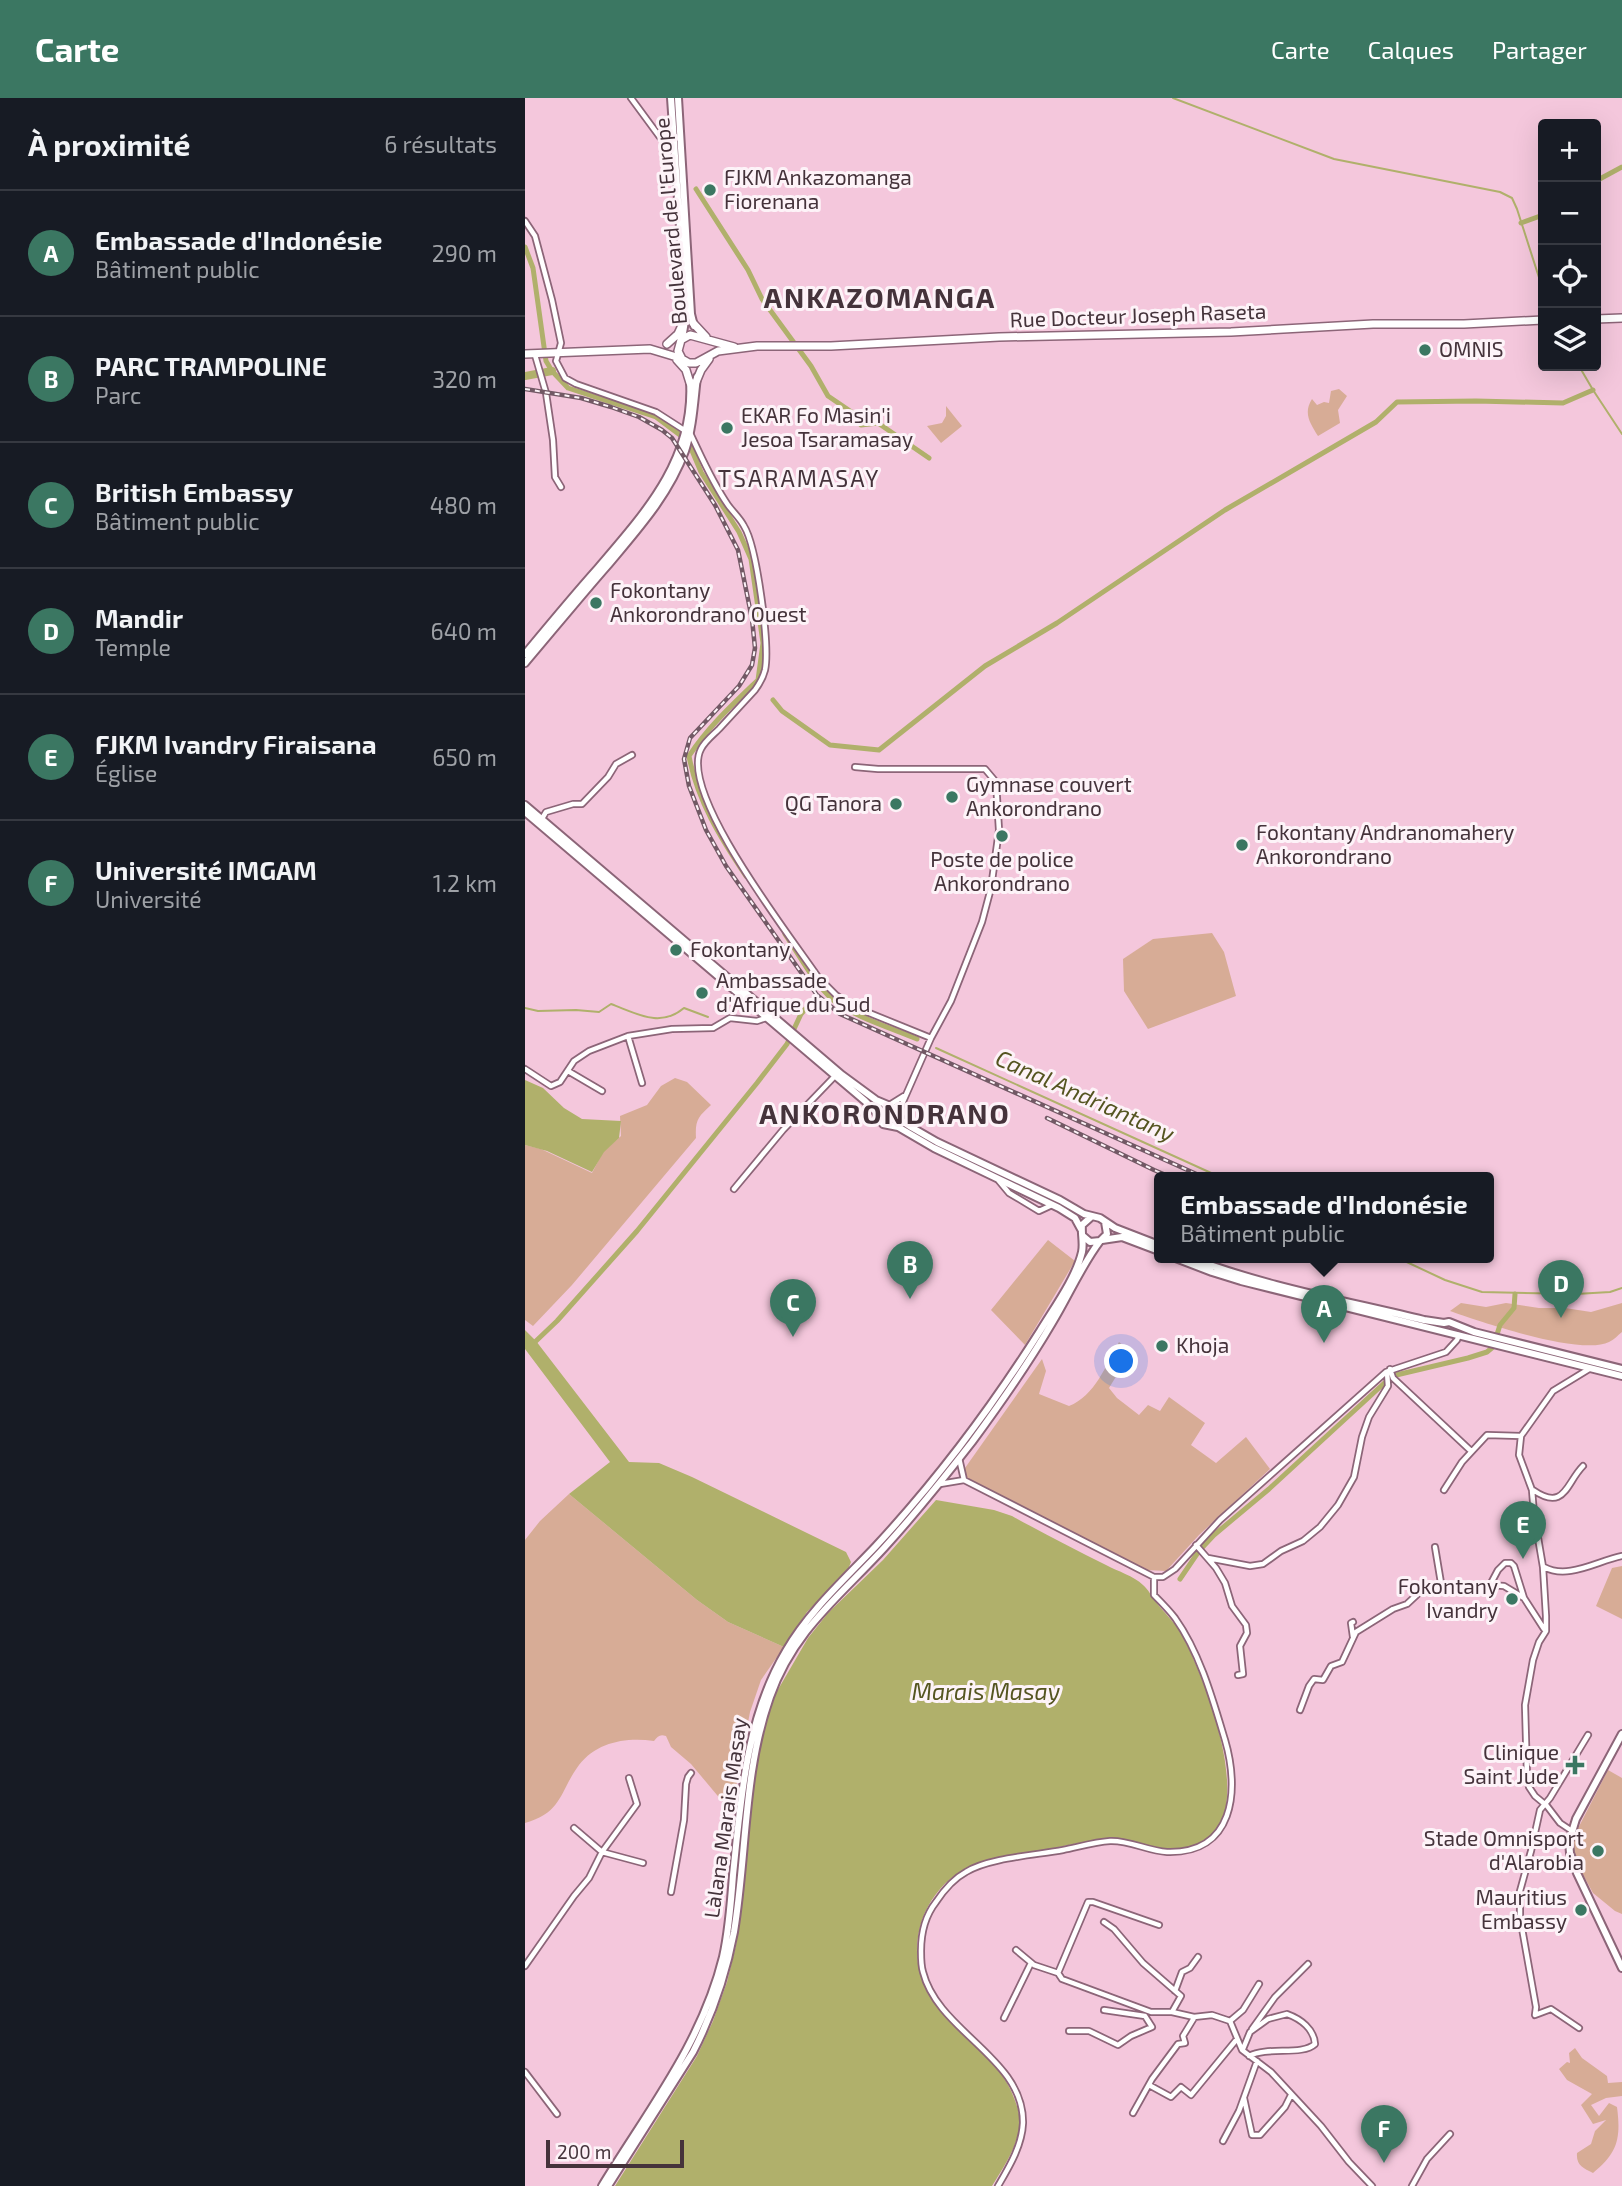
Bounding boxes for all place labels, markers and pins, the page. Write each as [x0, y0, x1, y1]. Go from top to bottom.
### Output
place label: FJKM Ankazomanga Fiorenana [724, 164, 912, 213]
marker: FJKM Ankazomanga Fiorenana [702, 182, 718, 198]
place label: OMNIS [1439, 336, 1504, 361]
marker: OMNIS [1417, 342, 1433, 358]
place label: EKAR Fo Masin'i Jesoa Tsaramasay [741, 402, 913, 451]
marker: EKAR Fo Masin'i Jesoa Tsaramasay [719, 420, 735, 436]
place label: Fokontany Ankorondrano Ouest [610, 577, 807, 626]
marker: Fokontany Ankorondrano Ouest [588, 595, 604, 611]
place label: Gymnase couvert Ankorondrano [966, 771, 1132, 820]
marker: Gymnase couvert Ankorondrano [944, 789, 960, 805]
place label: QG Tanora [785, 790, 882, 816]
marker: QG Tanora [888, 796, 904, 812]
place label: Fokontany Andranomahery Ankorondrano [1256, 819, 1514, 868]
marker: Poste de police Ankorondrano [994, 828, 1010, 844]
marker: Fokontany Andranomahery Ankorondrano [1234, 837, 1250, 853]
place label: Poste de police Ankorondrano [930, 846, 1074, 895]
place label: Fokontany [690, 936, 790, 961]
marker: Fokontany [668, 942, 684, 958]
place label: Ambassade d'Afrique du Sud [716, 967, 871, 1016]
marker: Ambassade d'Afrique du Sud [694, 985, 710, 1001]
pin: B [887, 1241, 933, 1299]
pin: D [1538, 1260, 1584, 1318]
pin: C [770, 1279, 816, 1337]
pin: A [1301, 1285, 1347, 1343]
place label: Khoja [1176, 1332, 1229, 1358]
marker: Khoja [1154, 1338, 1170, 1354]
pin: E [1500, 1501, 1546, 1559]
place label: Fokontany Ivandry [1398, 1573, 1498, 1622]
marker: Fokontany Ivandry [1504, 1591, 1520, 1607]
place label: Clinique Saint Jude [1464, 1739, 1559, 1788]
marker: Clinique Saint Jude [1565, 1755, 1585, 1775]
place label: Stade Omnisport d'Alarobia [1424, 1825, 1584, 1874]
marker: Stade Omnisport d'Alarobia [1590, 1843, 1606, 1859]
place label: Mauritius Embassy [1476, 1884, 1567, 1933]
marker: Mauritius Embassy [1573, 1902, 1589, 1918]
pin: F [1361, 2105, 1407, 2163]

